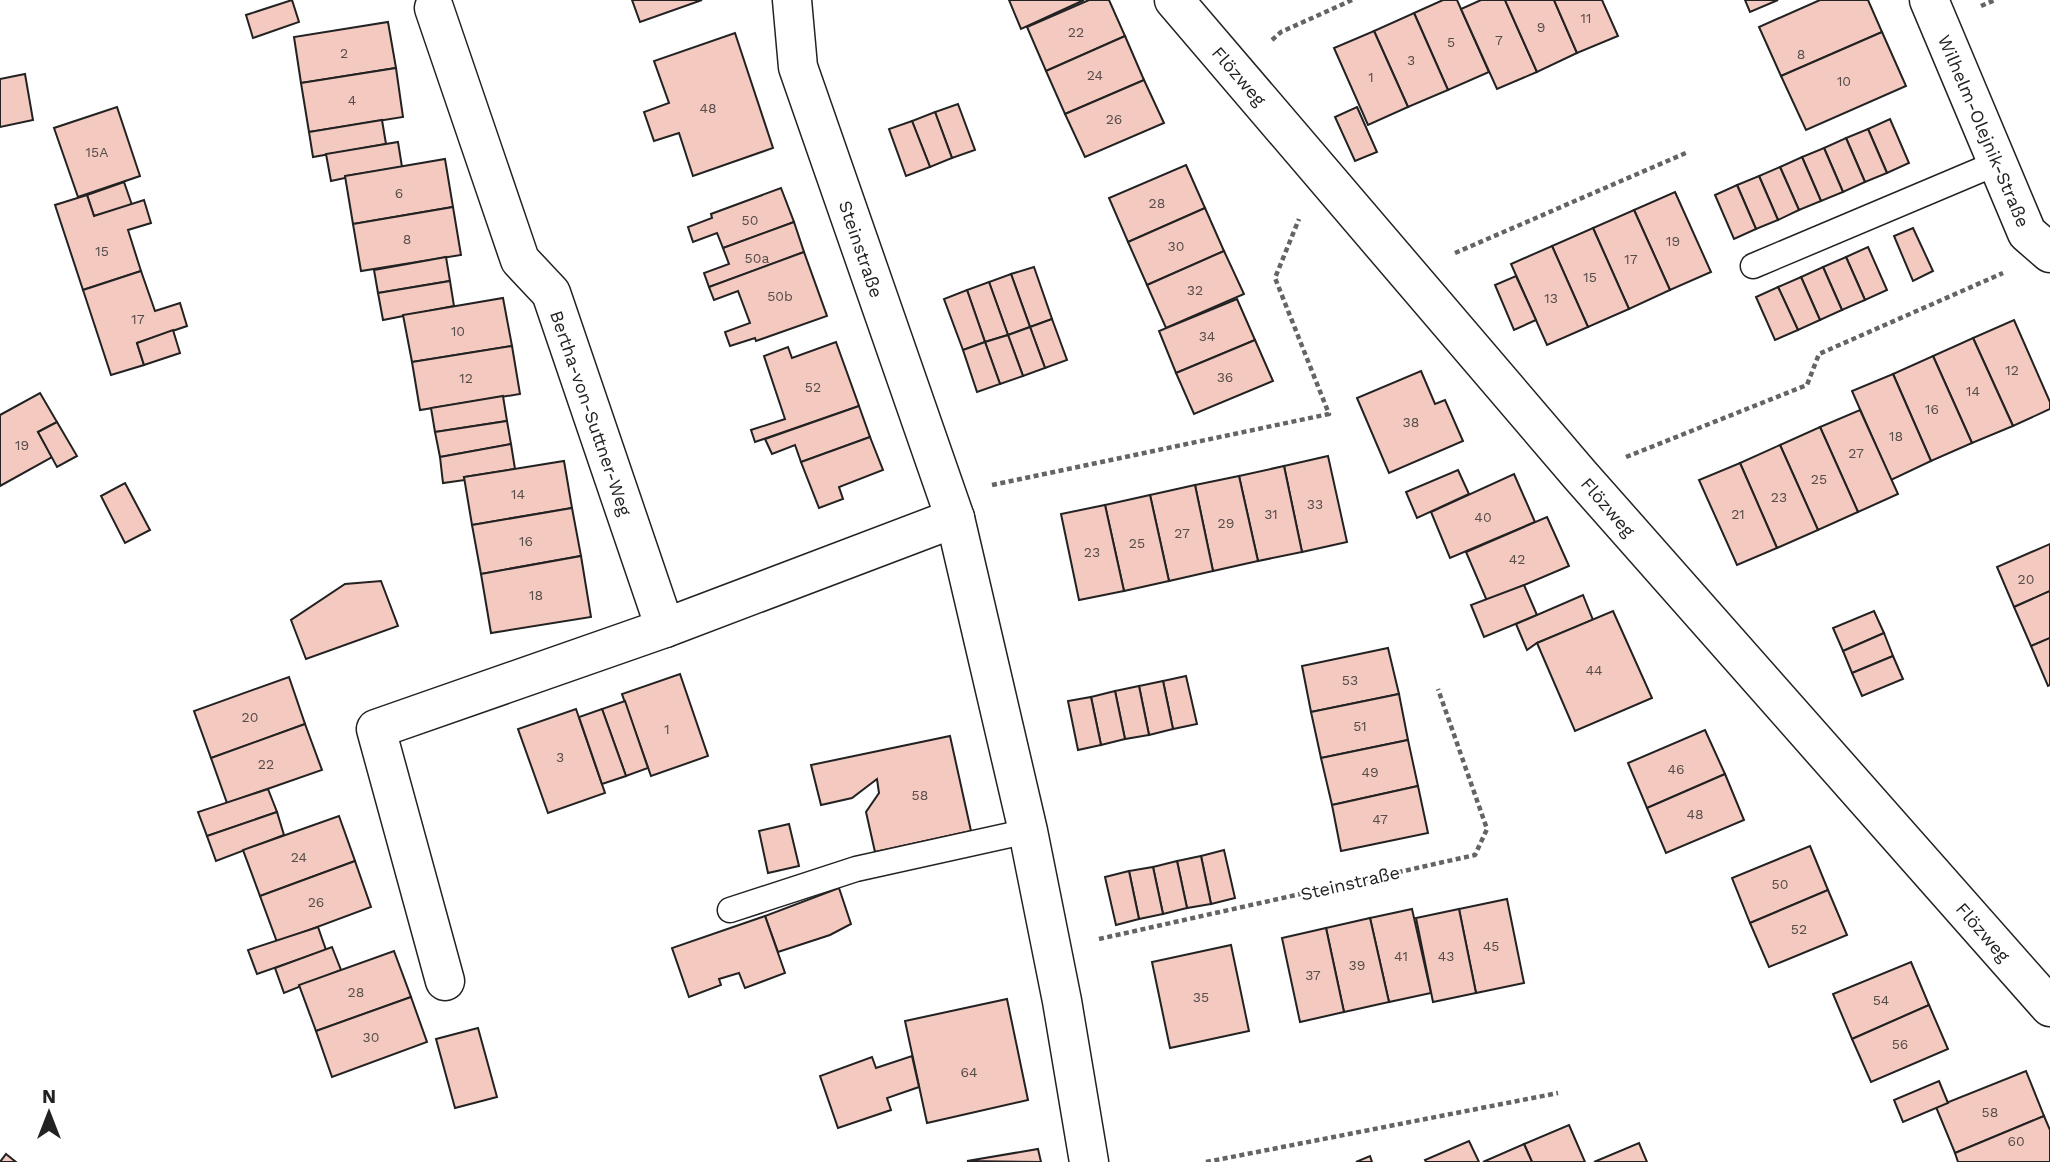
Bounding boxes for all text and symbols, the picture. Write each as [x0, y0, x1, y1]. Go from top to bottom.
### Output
house number: 11 [1581, 10, 1591, 26]
house number: 9 [1537, 19, 1545, 35]
house number: 22 [1068, 24, 1084, 40]
house number: 7 [1495, 32, 1503, 48]
street label: Wilhelm-Olejnik-Straße [1934, 32, 2034, 230]
house number: 5 [1447, 34, 1455, 50]
street label: Flözweg [1208, 42, 1271, 110]
house number: 2 [340, 45, 348, 61]
house number: 8 [1797, 46, 1805, 62]
house number: 3 [1407, 52, 1415, 68]
house number: 24 [1087, 67, 1103, 83]
house number: 1 [1368, 69, 1374, 85]
house number: 10 [1837, 73, 1851, 89]
house number: 4 [348, 92, 356, 108]
house number: 48 [699, 100, 717, 116]
house number: 26 [1106, 111, 1122, 127]
house number: 15A [86, 144, 108, 160]
house number: 6 [395, 185, 403, 201]
house number: 28 [1149, 195, 1165, 211]
street label: Steinstraße [835, 198, 887, 300]
house number: 50 [742, 212, 758, 228]
house number: 8 [403, 231, 411, 247]
house number: 19 [1666, 233, 1680, 249]
house number: 30 [1168, 238, 1184, 254]
house number: 15 [95, 243, 109, 259]
house number: 50a [745, 250, 769, 266]
house number: 17 [1624, 251, 1638, 267]
house number: 15 [1583, 269, 1597, 285]
house number: 32 [1187, 282, 1203, 298]
house number: 50b [767, 288, 793, 304]
house number: 13 [1544, 290, 1558, 306]
street label: Bertha-von-Suttner-Weg [546, 308, 636, 519]
house number: 17 [131, 311, 145, 327]
house number: 10 [451, 323, 465, 339]
house number: 34 [1199, 328, 1215, 344]
house number: 12 [2005, 362, 2019, 378]
house number: 36 [1217, 369, 1233, 385]
house number: 12 [459, 370, 473, 386]
house number: 52 [805, 379, 821, 395]
house number: 14 [1966, 383, 1980, 399]
house number: 16 [1925, 401, 1939, 417]
house number: 38 [1403, 414, 1419, 430]
house number: 18 [1889, 428, 1903, 444]
house number: 19 [15, 437, 29, 453]
house number: 27 [1848, 445, 1864, 461]
house number: 25 [1811, 471, 1827, 487]
street label: Flözweg [1577, 473, 1640, 541]
house number: 14 [511, 486, 525, 502]
house number: 23 [1771, 489, 1787, 505]
house number: 33 [1307, 496, 1323, 512]
house number: 31 [1264, 506, 1278, 522]
house number: 21 [1731, 506, 1745, 522]
house number: 40 [1474, 509, 1492, 525]
house number: 29 [1218, 515, 1234, 531]
house number: 27 [1174, 525, 1190, 541]
house number: 16 [519, 533, 533, 549]
house number: 25 [1129, 535, 1145, 551]
house number: 23 [1084, 544, 1100, 560]
house number: 42 [1509, 551, 1525, 567]
house number: 20 [2018, 571, 2034, 587]
house number: 18 [529, 587, 543, 603]
house number: 44 [1585, 662, 1603, 678]
house number: 53 [1342, 672, 1358, 688]
house number: 20 [242, 709, 258, 725]
house number: 51 [1353, 718, 1367, 734]
house number: 1 [664, 721, 670, 737]
house number: 3 [556, 749, 564, 765]
house number: 22 [258, 756, 274, 772]
house number: 46 [1667, 761, 1685, 777]
house number: 49 [1361, 764, 1379, 780]
house number: 58 [912, 787, 928, 803]
house number: 48 [1686, 806, 1704, 822]
house number: 47 [1372, 811, 1388, 827]
house number: 24 [291, 849, 307, 865]
street label: Steinstraße [1298, 861, 1402, 905]
house number: 50 [1772, 876, 1788, 892]
house number: 26 [308, 894, 324, 910]
street label: Flözweg [1952, 898, 2015, 966]
house number: 52 [1791, 921, 1807, 937]
house number: 45 [1483, 938, 1499, 954]
house number: 41 [1394, 948, 1408, 964]
house number: 43 [1438, 948, 1454, 964]
house number: 39 [1349, 957, 1365, 973]
house number: 37 [1305, 967, 1321, 983]
house number: 28 [348, 984, 364, 1000]
house number: 35 [1193, 989, 1209, 1005]
house number: 54 [1873, 992, 1889, 1008]
house number: 30 [363, 1029, 379, 1045]
house number: 56 [1892, 1036, 1908, 1052]
house number: 64 [960, 1064, 978, 1080]
north arrow [14, 1078, 84, 1148]
text: N [42, 1085, 56, 1108]
house number: 58 [1982, 1104, 1998, 1120]
house number: 60 [2007, 1133, 2025, 1149]

